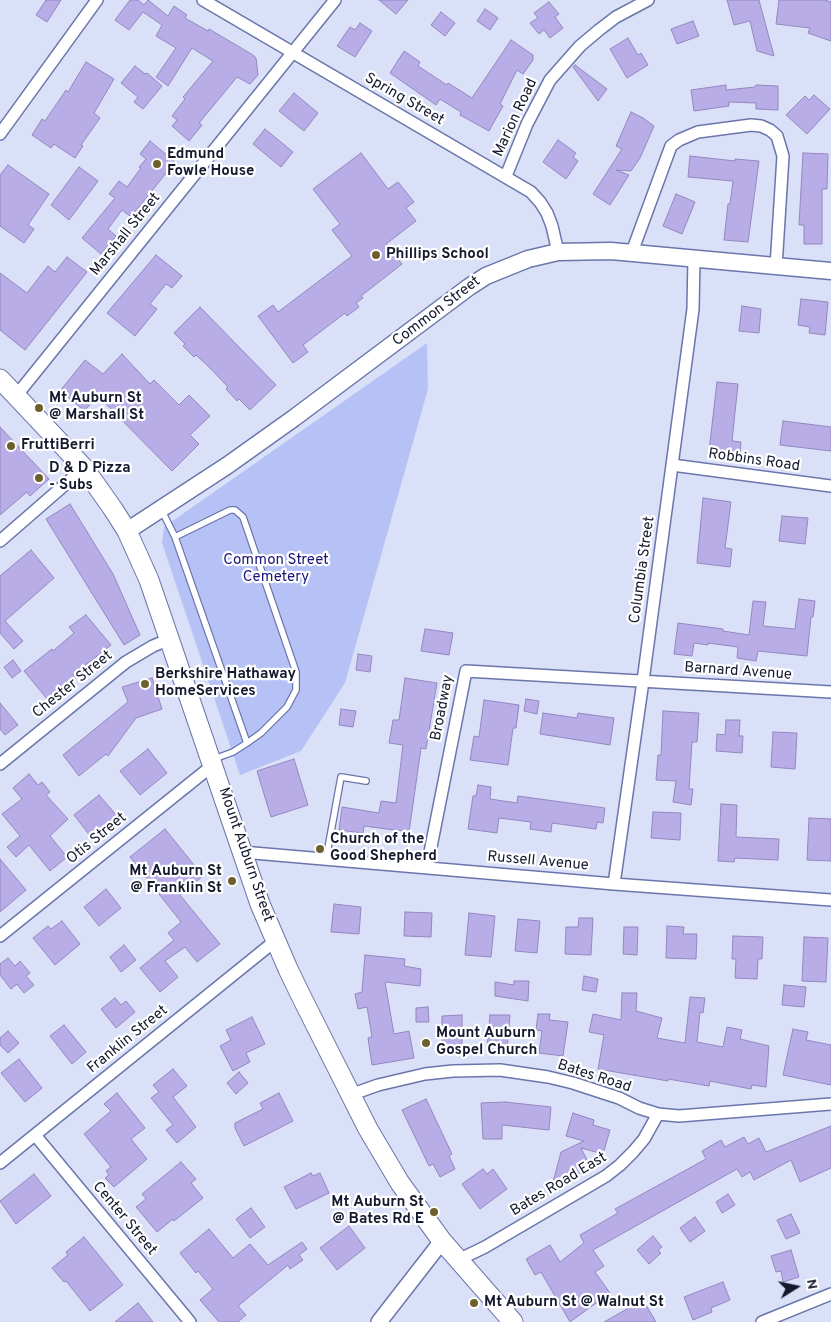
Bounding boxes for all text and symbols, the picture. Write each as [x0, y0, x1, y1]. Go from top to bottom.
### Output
street label: Spring Street [361, 70, 447, 130]
street label: Marion Road [490, 76, 542, 160]
place label: Edmund Fowle House [167, 146, 254, 181]
marker: Edmund Fowle House [151, 158, 163, 170]
street label: Marshall Street [87, 190, 165, 280]
place label: Phillips School [386, 246, 489, 264]
marker: Phillips School [370, 249, 382, 261]
street label: Common Street [389, 273, 485, 351]
place label: Mt Auburn St @ Marshall St [49, 390, 144, 425]
marker: Mt Auburn St @ Marshall St [33, 402, 45, 414]
place label: FruttiBerri [21, 437, 95, 455]
marker: FruttiBerri [5, 440, 17, 452]
street label: Robbins Road [707, 446, 801, 476]
place label: D & D Pizza - Subs [49, 460, 131, 495]
marker: D & D Pizza - Subs [33, 472, 45, 484]
street label: Columbia Street [627, 515, 659, 625]
park label: Common Street Cemetery [223, 552, 329, 587]
street label: Chester Street [29, 647, 117, 723]
street label: Barnard Avenue [684, 659, 792, 685]
place label: Berkshire Hathaway HomeServices [155, 666, 296, 701]
street label: Broadway [428, 673, 458, 743]
marker: Berkshire Hathaway HomeServices [139, 678, 151, 690]
street label: Mount Auburn Street [214, 785, 276, 925]
street label: Otis Street [63, 809, 131, 869]
place label: Church of the Good Shepherd [330, 831, 437, 866]
marker: Church of the Good Shepherd [314, 843, 326, 855]
street label: Russell Avenue [487, 849, 589, 875]
place label: Mt Auburn St @ Franklin St [129, 863, 222, 898]
marker: Mt Auburn St @ Franklin St [226, 875, 238, 887]
street label: Franklin Street [84, 1002, 172, 1078]
place label: Mount Auburn Gospel Church [436, 1025, 537, 1060]
marker: Mount Auburn Gospel Church [420, 1037, 432, 1049]
street label: Bates Road [555, 1057, 633, 1097]
street label: Bates Road East [508, 1149, 610, 1221]
street label: Center Street [88, 1179, 160, 1259]
place label: Mt Auburn St @ Bates Rd E [331, 1194, 424, 1229]
marker: Mt Auburn St @ Bates Rd E [428, 1206, 440, 1218]
north arrow [771, 1262, 821, 1312]
text: N [802, 1278, 821, 1291]
place label: Mt Auburn St @ Walnut St [484, 1294, 664, 1312]
marker: Mt Auburn St @ Walnut St [468, 1297, 480, 1309]

